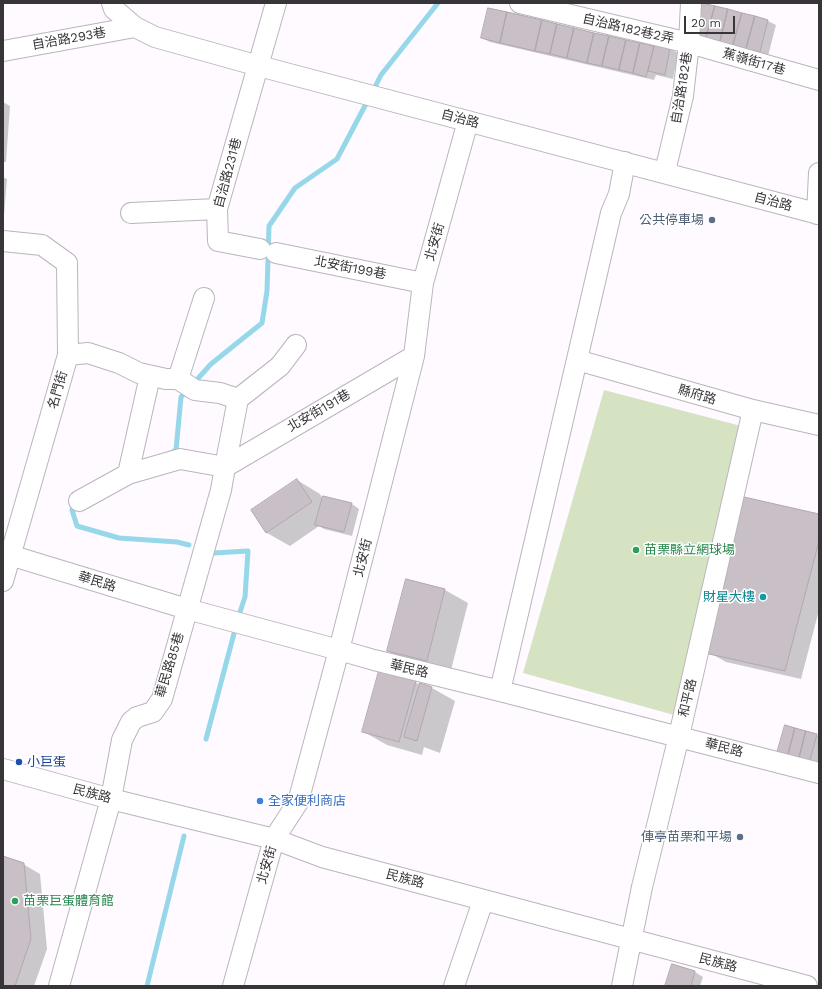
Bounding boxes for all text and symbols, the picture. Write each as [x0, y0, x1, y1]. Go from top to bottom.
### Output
scale bar [686, 8, 737, 34]
street label: 自治路182巷2弄 [581, 11, 675, 47]
text: 20 m [691, 16, 721, 30]
street label: 自治路293巷 [31, 25, 107, 53]
street label: 蕉嶺街17巷 [721, 46, 787, 78]
street label: 自治路182巷 [669, 51, 695, 125]
street label: 自治路 [439, 106, 481, 132]
street label: 自治路231巷 [211, 136, 245, 210]
street label: 自治路 [752, 189, 794, 215]
place label: 公共停車場 [639, 212, 704, 228]
marker: 公共停車場 [707, 215, 717, 225]
street label: 北安街 [422, 221, 448, 263]
street label: 北安街199巷 [313, 253, 387, 283]
street label: 名門街 [45, 369, 71, 411]
street label: 縣府路 [676, 382, 718, 408]
street label: 北安街191巷 [285, 387, 353, 435]
street label: 北安街 [351, 537, 375, 579]
place label: 苗栗縣立網球場 [644, 542, 735, 558]
marker: 苗栗縣立網球場 [631, 545, 641, 555]
street label: 華民路 [76, 569, 118, 595]
place label: 財星大樓 [703, 589, 755, 605]
marker: 財星大樓 [758, 592, 768, 602]
street label: 華民路85巷 [153, 630, 187, 700]
street label: 華民路 [388, 657, 430, 681]
street label: 和平路 [676, 677, 700, 719]
street label: 華民路 [703, 735, 745, 761]
place label: 小巨蛋 [27, 754, 66, 770]
marker: 小巨蛋 [14, 757, 24, 767]
street label: 民族路 [71, 781, 113, 807]
place label: 全家便利商店 [268, 793, 346, 809]
marker: 全家便利商店 [255, 796, 265, 806]
place label: 俥亭苗栗和平場 [641, 829, 732, 845]
marker: 俥亭苗栗和平場 [735, 832, 745, 842]
street label: 北安街 [254, 844, 280, 886]
street label: 民族路 [384, 866, 426, 892]
place label: 苗栗巨蛋體育館 [23, 893, 114, 909]
marker: 苗栗巨蛋體育館 [10, 896, 20, 906]
street label: 民族路 [697, 950, 739, 976]

